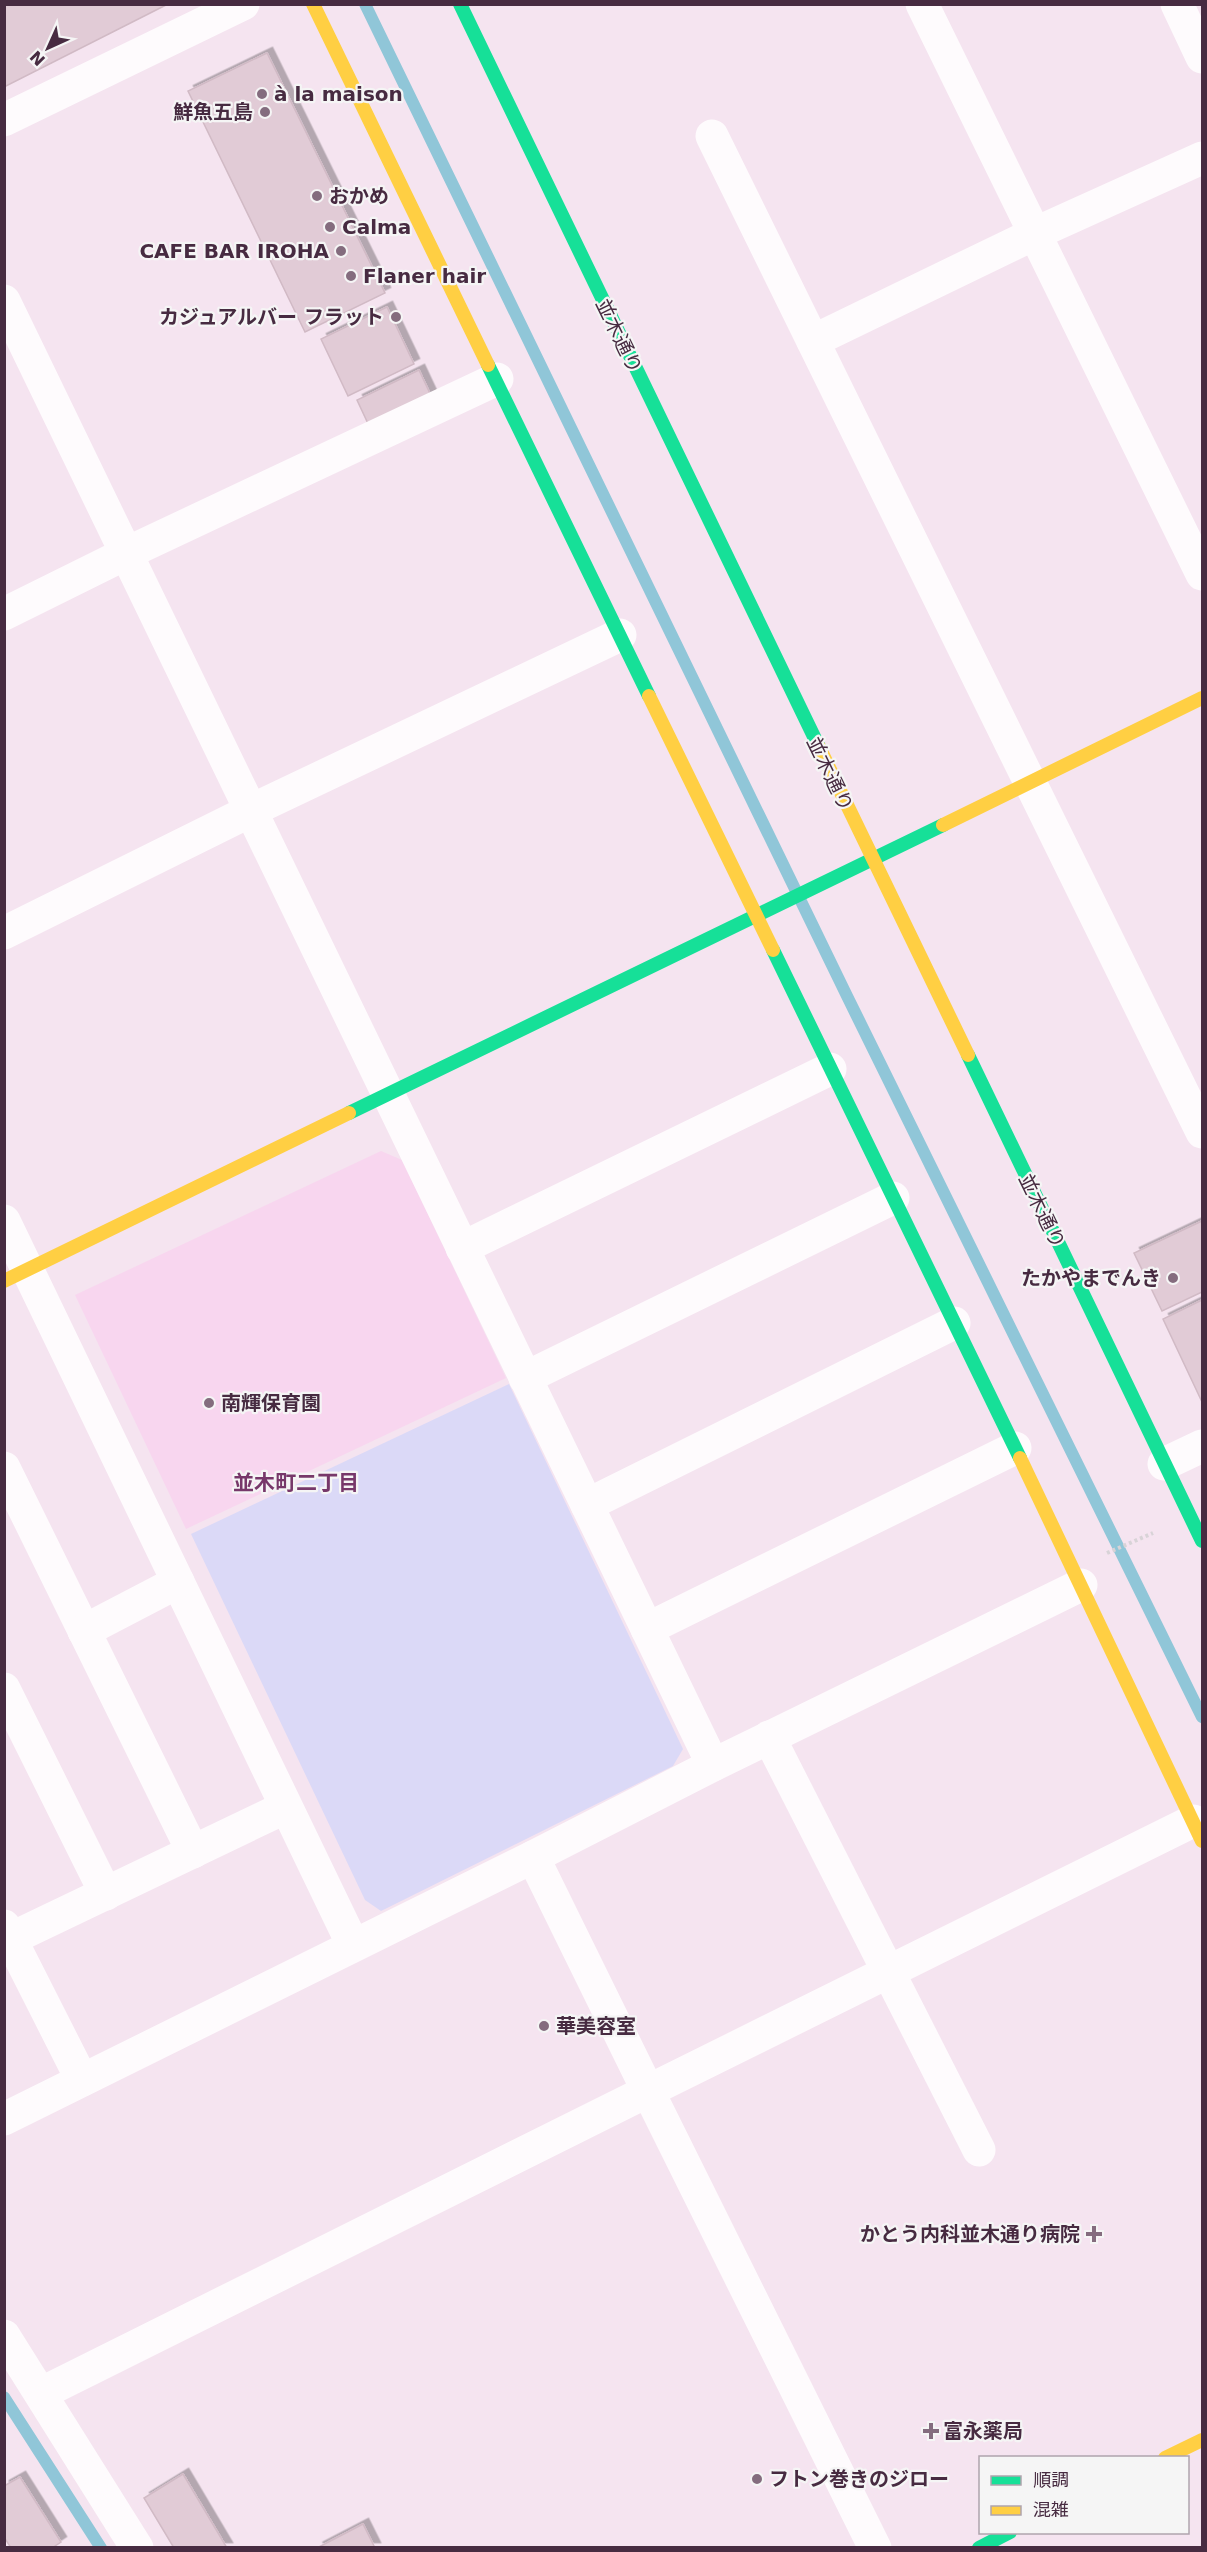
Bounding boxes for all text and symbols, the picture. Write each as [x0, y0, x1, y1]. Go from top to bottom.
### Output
north arrow [18, 18, 78, 78]
text: N [26, 47, 49, 70]
place label: à la maison [274, 82, 403, 106]
marker: à la maison [255, 87, 269, 101]
place label: 鮮魚五島 [173, 100, 253, 124]
marker: 鮮魚五島 [258, 105, 272, 119]
place label: おかめ [329, 184, 389, 208]
marker: おかめ [310, 189, 324, 203]
place label: Calma [342, 215, 411, 239]
marker: Calma [323, 220, 337, 234]
place label: CAFE BAR IROHA [139, 239, 330, 263]
marker: CAFE BAR IROHA [334, 244, 348, 258]
place label: Flaner hair [363, 264, 486, 288]
marker: Flaner hair [344, 269, 358, 283]
street label: 並木通り [591, 295, 647, 377]
place label: カジュアルバー フラット [159, 305, 384, 329]
marker: カジュアルバー フラット [389, 310, 403, 324]
street label: 並木通り [802, 733, 858, 815]
street label: 並木通り [1014, 1170, 1070, 1252]
place label: たかやまでんき [1021, 1266, 1161, 1290]
marker: たかやまでんき [1166, 1271, 1180, 1285]
place label: 南輝保育園 [221, 1391, 321, 1415]
marker: 南輝保育園 [202, 1396, 216, 1410]
district label: 並木町二丁目 [233, 1471, 359, 1495]
place label: 華美容室 [556, 2014, 636, 2038]
marker: 華美容室 [537, 2019, 551, 2033]
place label: かとう内科並木通り病院 [860, 2222, 1080, 2246]
marker: かとう内科並木通り病院 [1085, 2225, 1103, 2243]
place label: 富永薬局 [943, 2419, 1023, 2443]
marker: 富永薬局 [924, 2424, 938, 2438]
legend [979, 2456, 1189, 2534]
place label: フトン巻きのジロー [769, 2467, 949, 2491]
text: 順調 [1033, 2469, 1069, 2490]
marker: フトン巻きのジロー [750, 2472, 764, 2486]
text: 混雑 [1033, 2499, 1069, 2520]

